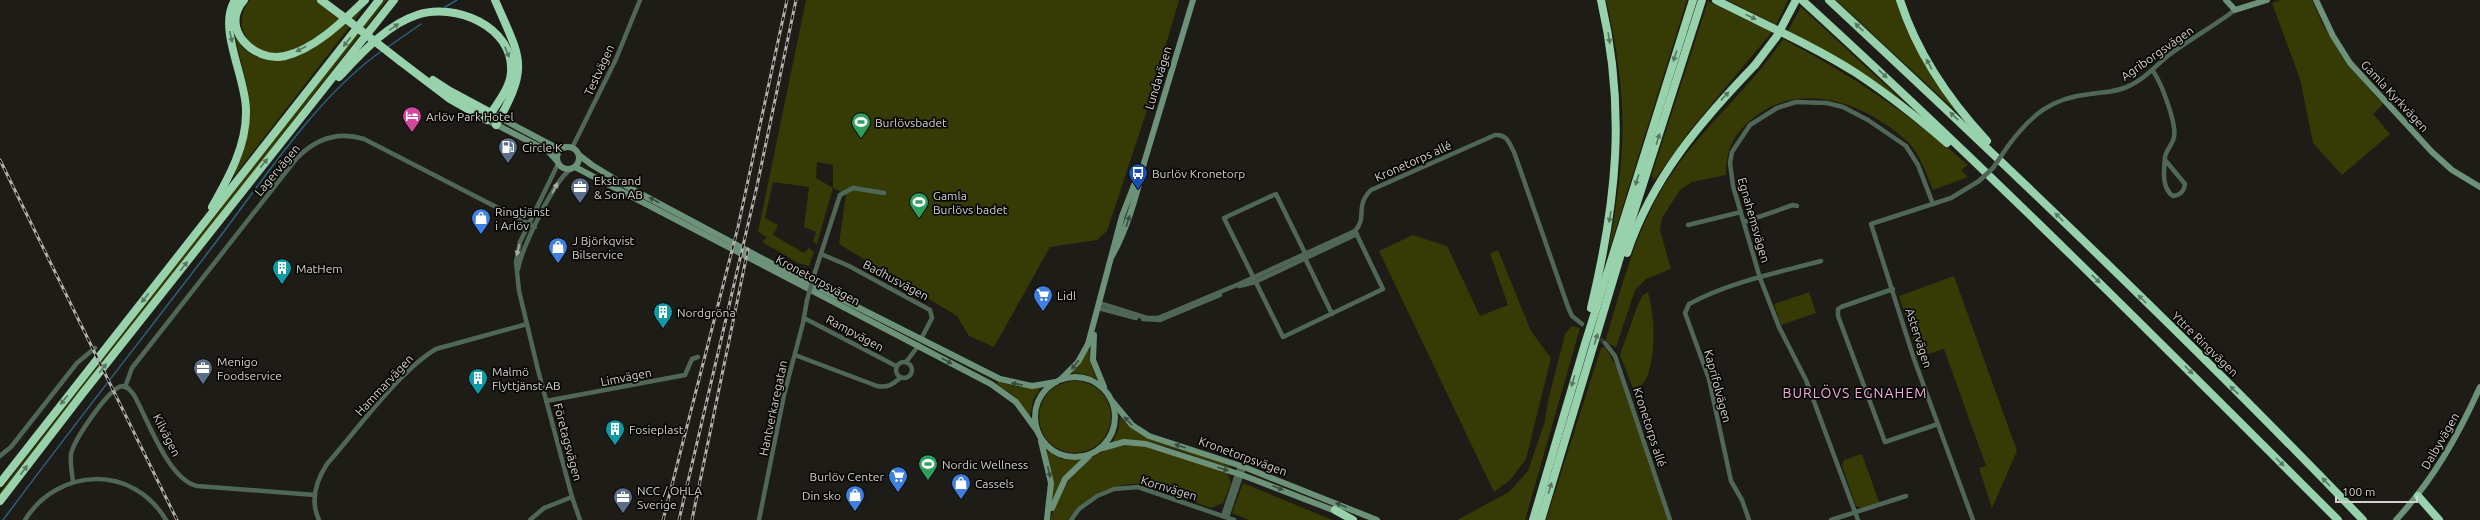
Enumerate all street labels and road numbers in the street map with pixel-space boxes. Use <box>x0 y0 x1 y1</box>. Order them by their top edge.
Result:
street label: Agriborgsvägen <box>2118 23 2196 83</box>
street label: Testvägen <box>581 42 617 98</box>
street label: Lundavägen <box>1142 45 1174 111</box>
street label: Gamla Kyrkvägen <box>2359 58 2431 134</box>
street label: Kronetorps allé <box>1373 138 1453 184</box>
street label: Lagervägen <box>252 142 302 198</box>
street label: Egnahemsvägen <box>1736 176 1772 264</box>
street label: Kronetorpsvägen <box>774 252 862 308</box>
street label: Badhusvägen <box>861 257 931 303</box>
street label: Astervägen <box>1903 307 1935 369</box>
street label: Yttre Ringvägen <box>2169 309 2241 379</box>
street label: Rampvägen <box>824 312 886 354</box>
street label: Kaprifolvägen <box>1702 348 1734 424</box>
street label: Hammarvägen <box>352 352 416 418</box>
street label: Hantverkaregatan <box>757 359 789 457</box>
street label: Limvägen <box>599 366 653 388</box>
street label: Kronetorps allé <box>1631 386 1669 468</box>
street label: Företagsvägen <box>551 402 585 482</box>
street label: Dalbyvägen <box>2419 410 2461 472</box>
street label: Kilvägen <box>151 412 183 458</box>
street label: Kronetorpsvägen <box>1197 434 1289 478</box>
street label: Kornvägen <box>1139 473 1199 503</box>

